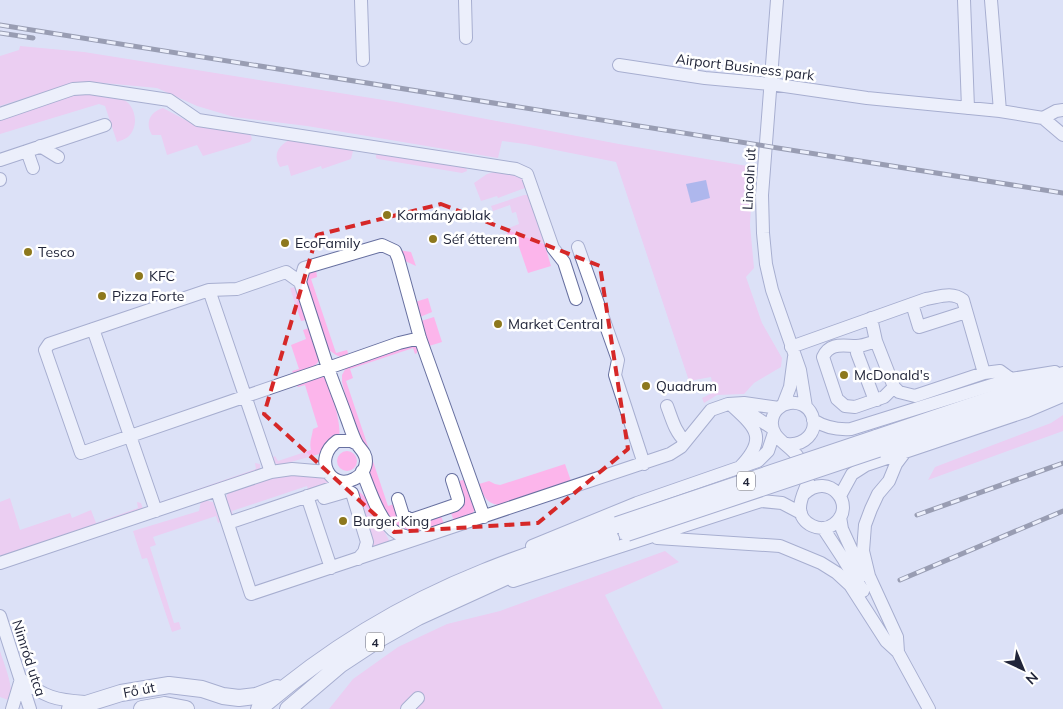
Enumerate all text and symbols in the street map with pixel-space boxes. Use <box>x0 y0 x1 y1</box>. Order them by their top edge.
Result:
street label: Airport Business park <box>675 50 816 85</box>
street label: Lincoln út <box>738 147 760 210</box>
place label: Kormányablak <box>397 206 491 224</box>
marker: Kormányablak <box>381 209 393 221</box>
place label: Séf étterem <box>443 230 517 248</box>
marker: Séf étterem <box>427 233 439 245</box>
place label: EcoFamily <box>295 234 361 252</box>
marker: EcoFamily <box>279 237 291 249</box>
place label: Tesco <box>38 243 75 261</box>
marker: Tesco <box>22 246 34 258</box>
place label: KFC <box>149 267 175 285</box>
marker: KFC <box>133 270 145 282</box>
place label: Pizza Forte <box>112 287 184 305</box>
marker: Pizza Forte <box>96 290 108 302</box>
place label: Market Central <box>508 315 603 333</box>
marker: Market Central <box>492 318 504 330</box>
place label: McDonald's <box>854 366 930 384</box>
marker: McDonald's <box>838 369 850 381</box>
place label: Quadrum <box>656 377 717 395</box>
marker: Quadrum <box>640 380 652 392</box>
road number: 4 <box>737 472 755 491</box>
place label: Burger King <box>353 512 429 530</box>
marker: Burger King <box>337 515 349 527</box>
street label: Nimród utca <box>8 618 50 698</box>
road number: 4 <box>366 632 384 652</box>
north arrow <box>998 644 1048 694</box>
text: N <box>1022 668 1042 688</box>
street label: Fő út <box>121 678 157 702</box>

